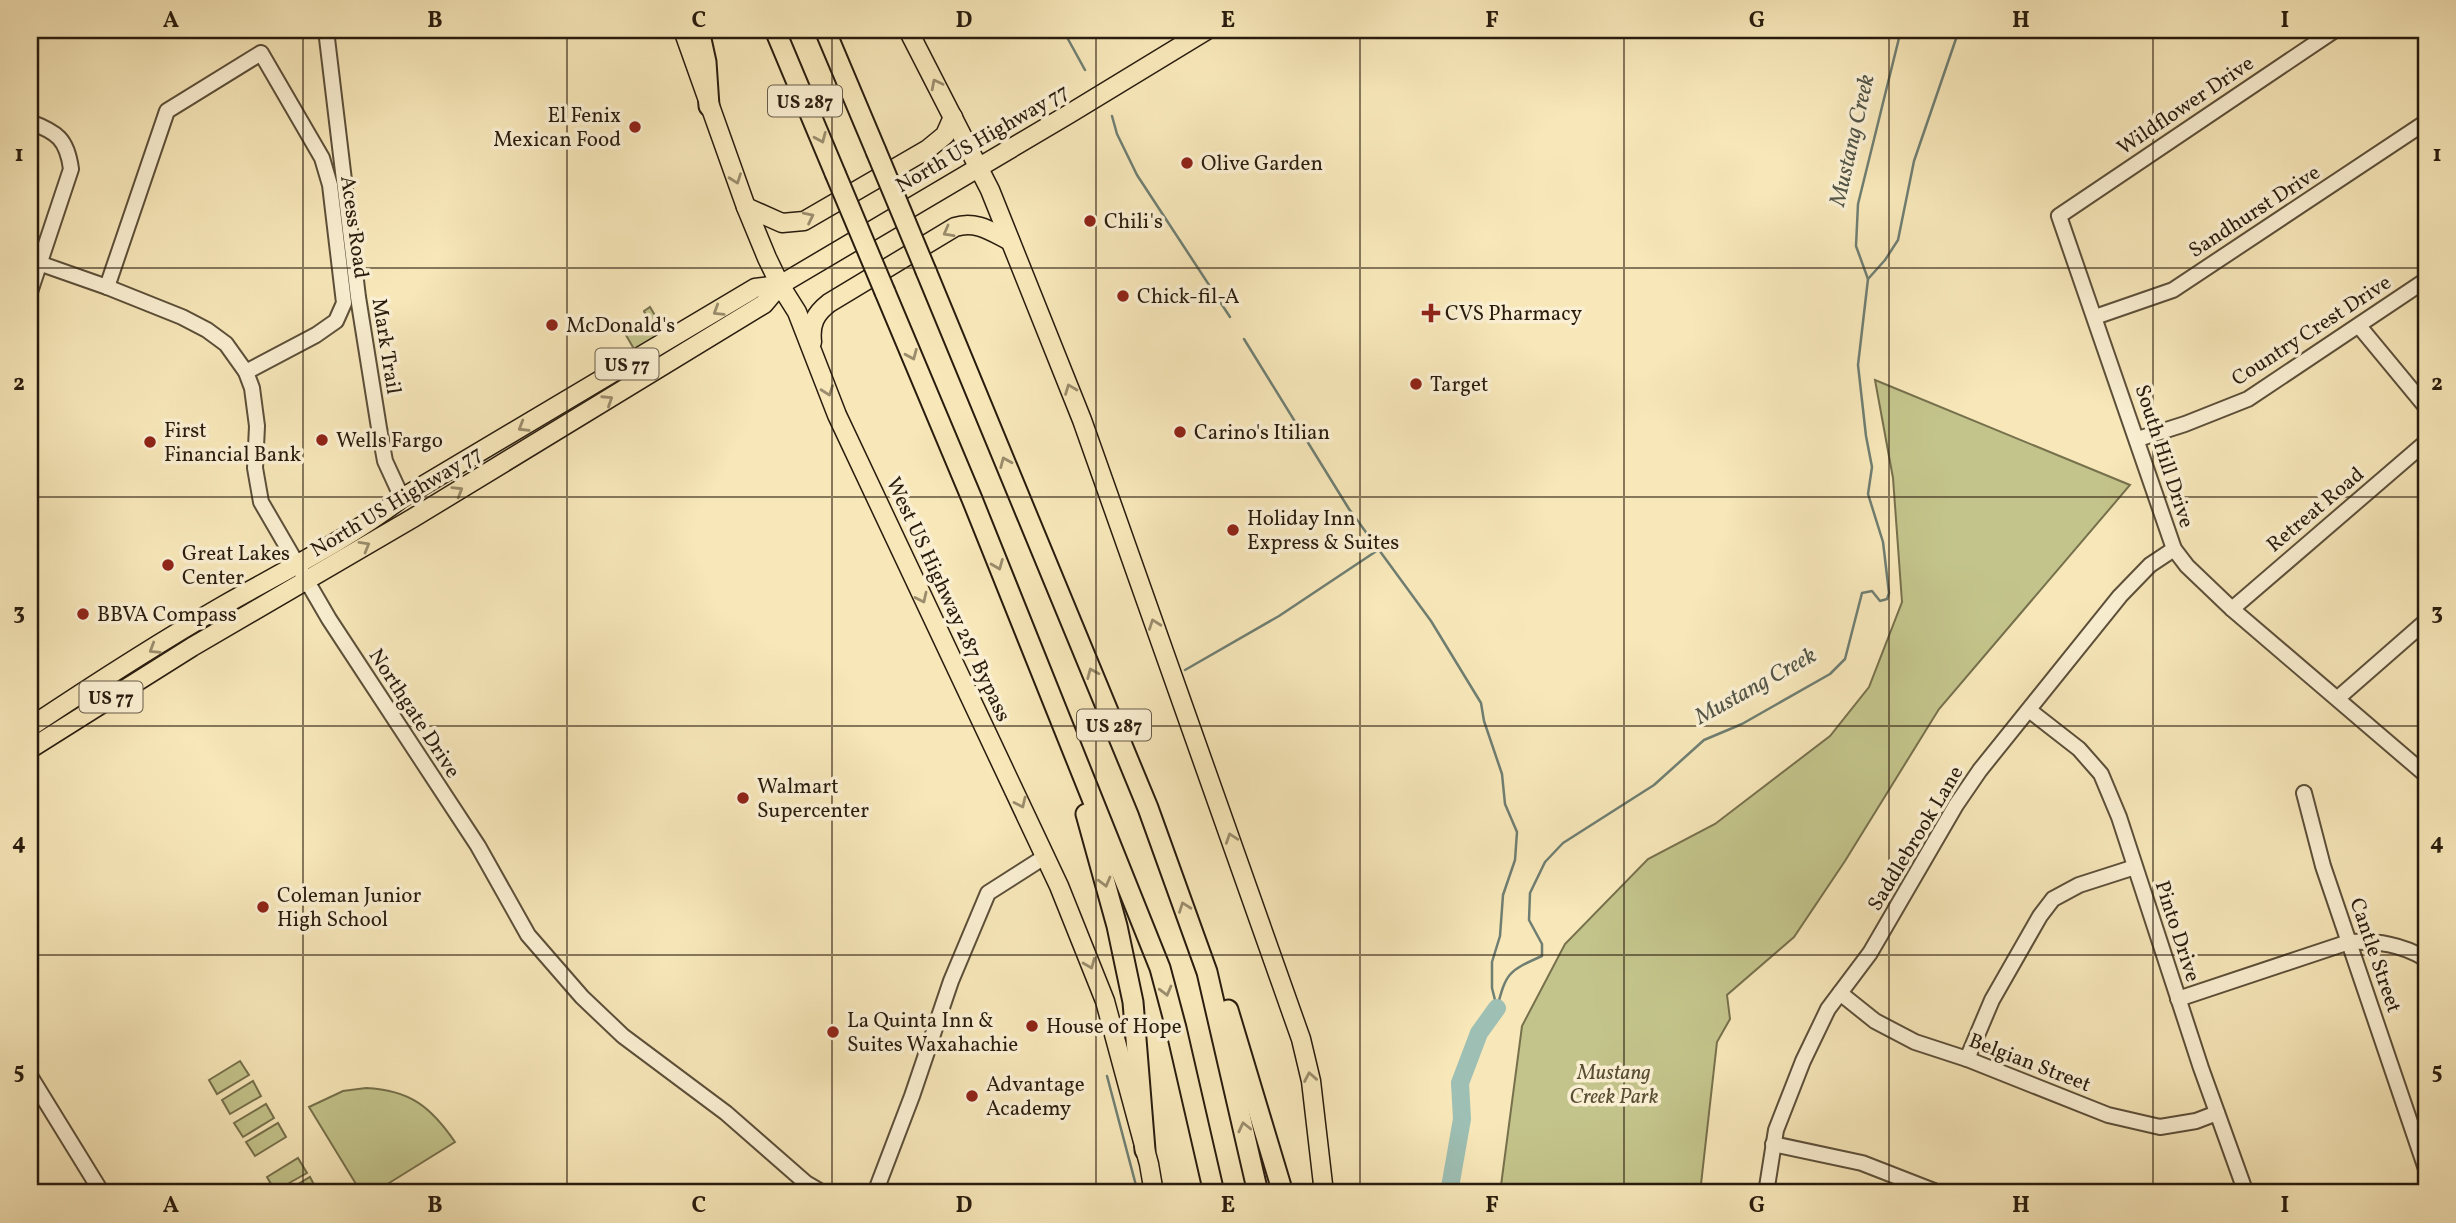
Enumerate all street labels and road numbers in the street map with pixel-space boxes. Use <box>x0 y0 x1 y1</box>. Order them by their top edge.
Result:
street label: Wildflower Drive <box>2112 50 2260 163</box>
street label: North US Highway 77 <box>891 78 1075 201</box>
road number: US 287 <box>768 86 842 116</box>
street label: Sandhurst Drive <box>2183 159 2326 266</box>
street label: Acess Road <box>332 174 375 280</box>
street label: Country Crest Drive <box>2226 269 2397 394</box>
street label: Mark Trail <box>364 296 407 396</box>
road number: US 77 <box>596 348 658 380</box>
street label: South Hill Drive <box>2127 381 2200 532</box>
street label: North US Highway 77 <box>306 440 488 565</box>
street label: Retreat Road <box>2261 461 2371 560</box>
street label: West US Highway 287 Bypass <box>878 473 1017 727</box>
street label: Northgate Drive <box>361 643 466 784</box>
road number: US 77 <box>80 682 142 712</box>
road number: US 287 <box>1077 710 1151 740</box>
street label: Saddlebrook Lane <box>1861 761 1971 917</box>
street label: Pinto Drive <box>2147 877 2207 986</box>
street label: Cantle Street <box>2341 894 2408 1017</box>
street label: Belgian Street <box>1964 1027 2095 1100</box>

